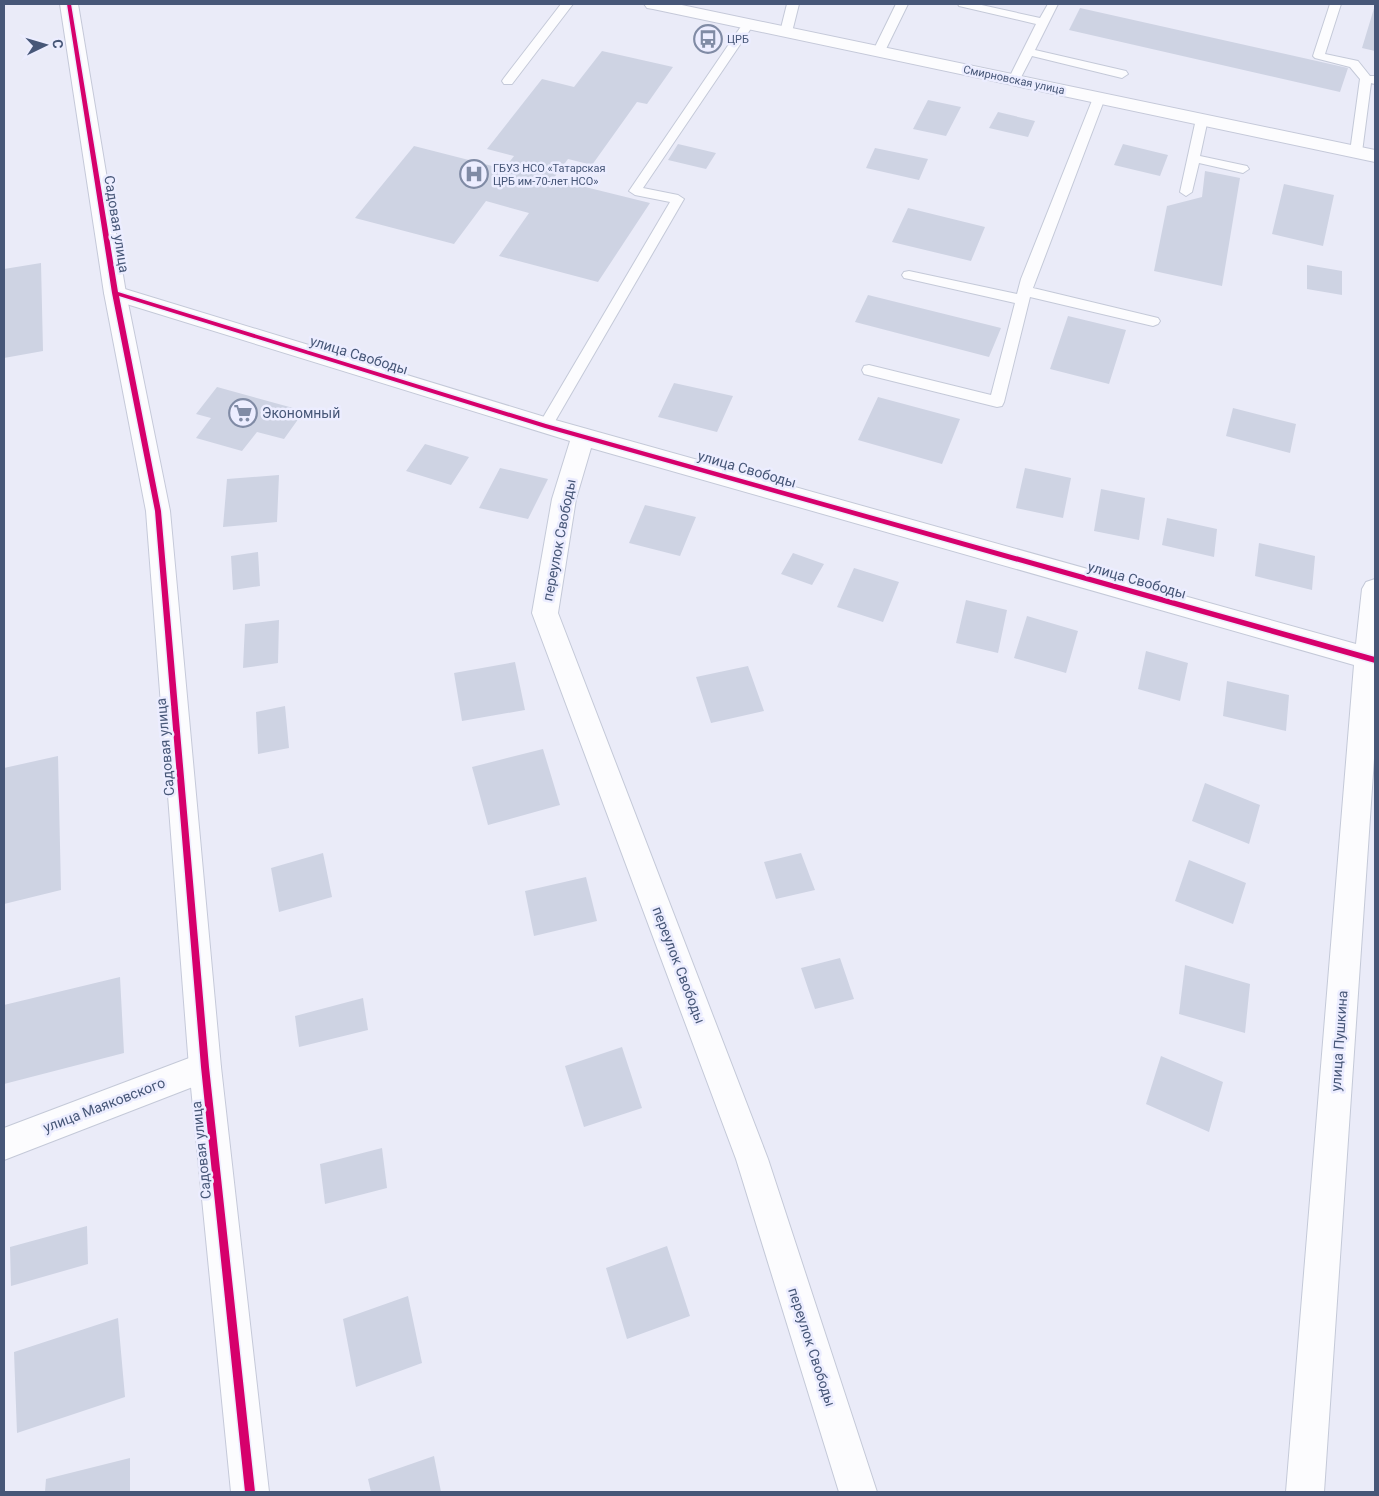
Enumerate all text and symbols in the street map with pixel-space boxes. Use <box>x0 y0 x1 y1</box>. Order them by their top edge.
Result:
north arrow <box>20 20 70 70</box>
bus stop icon: ЦРБ <box>693 24 723 54</box>
place label: ЦРБ <box>727 33 749 46</box>
text: С <box>50 39 66 49</box>
street label: Смирновская улица <box>962 63 1066 97</box>
hospital icon: ГБУЗ НСО «Татарская ЦРБ им-70-лет НСО» <box>459 159 489 189</box>
place label: ГБУЗ НСО «Татарская ЦРБ им-70-лет НСО» <box>493 162 606 188</box>
street label: Садовая улица <box>101 174 133 274</box>
street label: улица Свободы <box>308 333 410 377</box>
supermarket icon: Экономный <box>228 398 258 428</box>
place label: Экономный <box>262 405 340 421</box>
street label: улица Свободы <box>696 447 798 491</box>
street label: переулок Свободы <box>539 478 579 602</box>
street label: улица Свободы <box>1086 558 1188 602</box>
street label: Садовая улица <box>153 697 177 797</box>
street label: переулок Свободы <box>649 904 709 1026</box>
street label: улица Пушкина <box>1327 990 1351 1092</box>
street label: улица Маяковского <box>41 1074 167 1136</box>
street label: Садовая улица <box>188 1100 214 1200</box>
street label: переулок Свободы <box>785 1286 839 1408</box>

